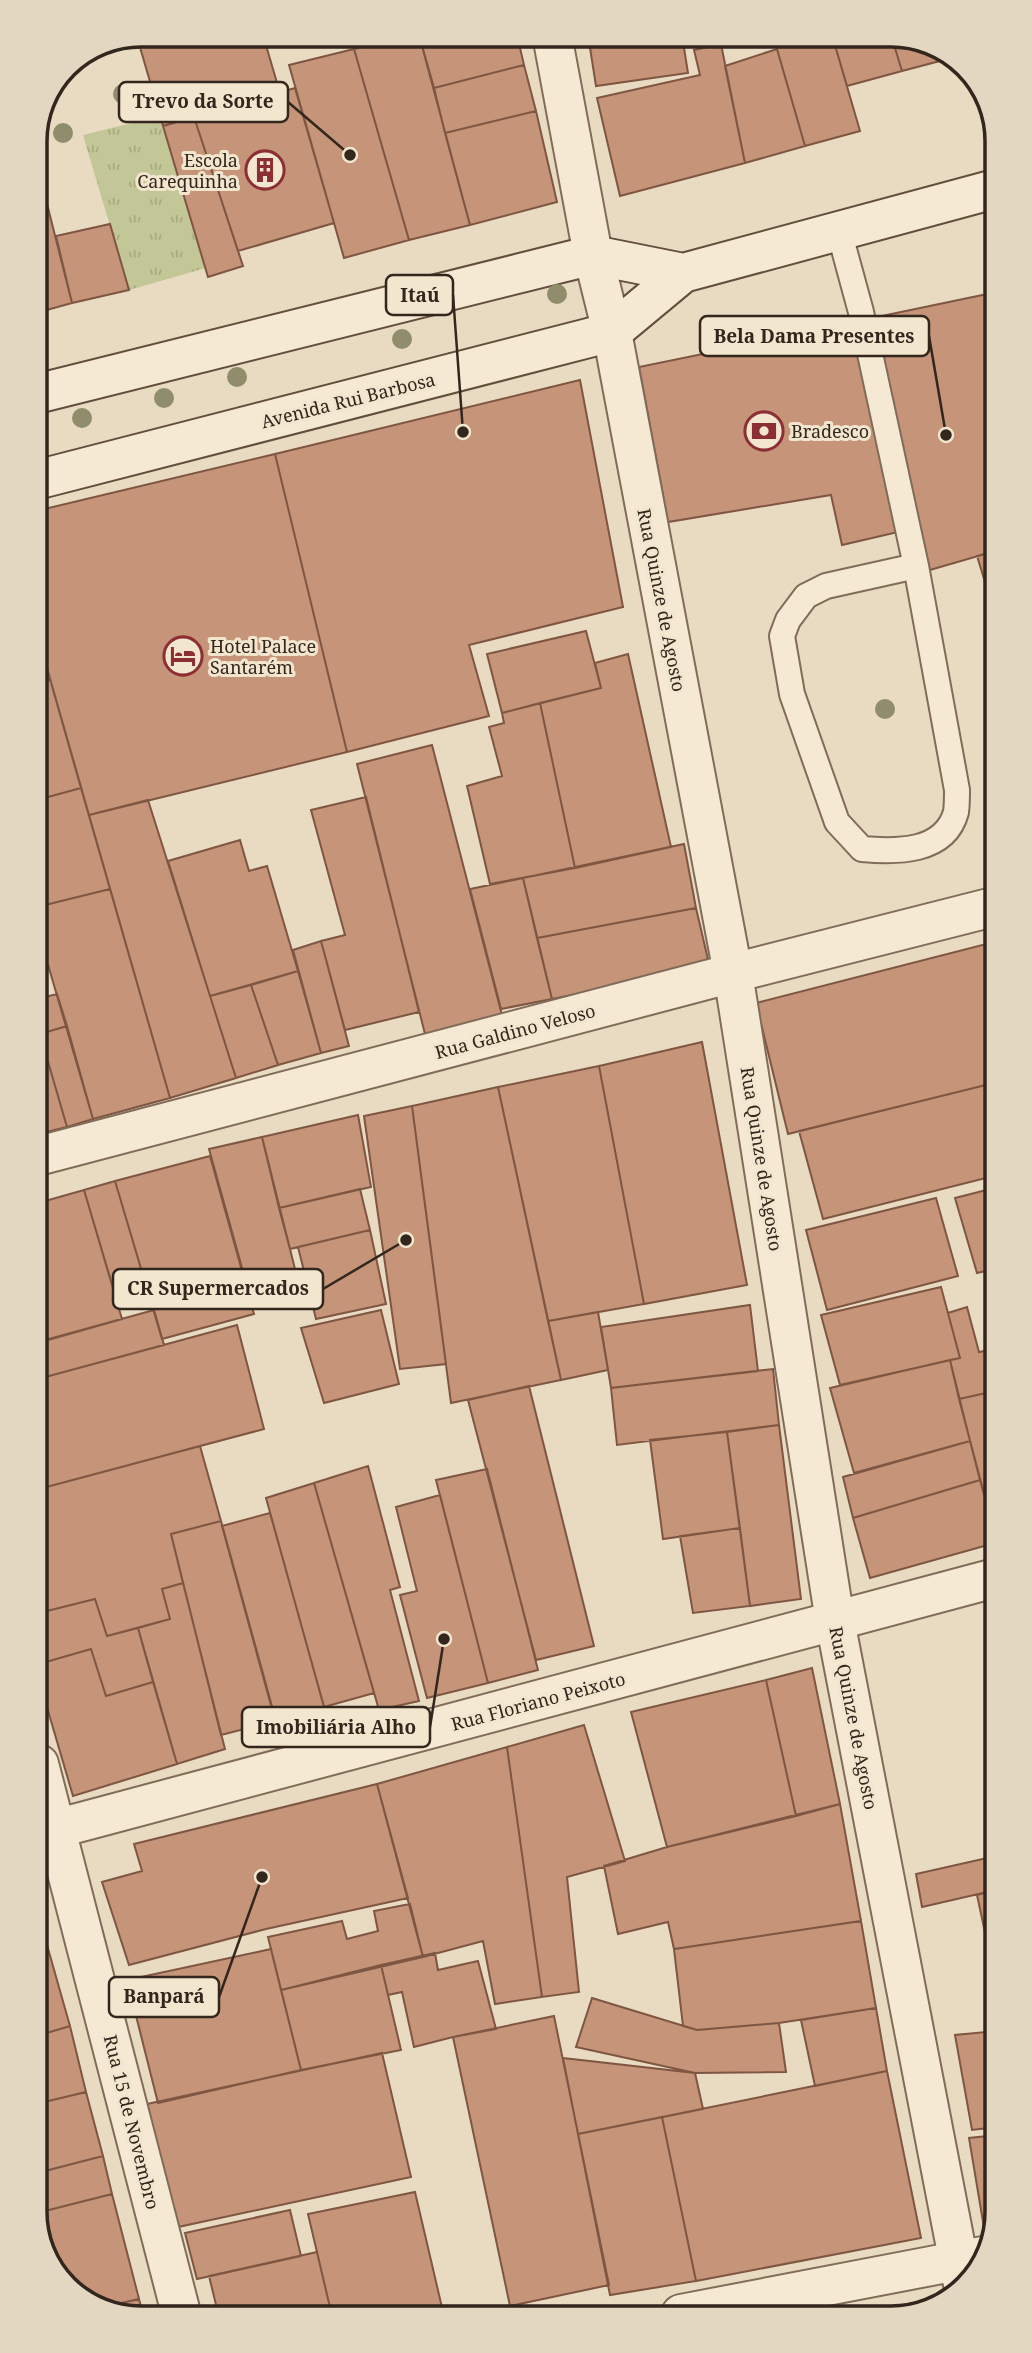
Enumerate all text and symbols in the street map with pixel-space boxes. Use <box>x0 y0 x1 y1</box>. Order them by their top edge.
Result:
callout: Trevo da Sorte <box>119 82 288 122</box>
text: Trevo da Sorte <box>132 88 274 114</box>
place label: Escola Carequinha <box>137 148 238 193</box>
building icon: Escola Carequinha <box>244 149 286 191</box>
callout: Itaú <box>386 275 453 315</box>
text: Itaú <box>400 282 440 308</box>
callout: Bela Dama Presentes <box>700 316 929 356</box>
text: Bela Dama Presentes <box>713 323 915 349</box>
street label: Avenida Rui Barbosa <box>258 367 438 433</box>
bank icon: Bradesco <box>743 410 785 452</box>
place label: Bradesco <box>791 419 869 443</box>
street label: Rua Quinze de Agosto <box>632 506 692 694</box>
place label: Hotel Palace Santarém <box>210 634 316 679</box>
hotel icon: Hotel Palace Santarém <box>162 635 204 677</box>
street label: Rua Galdino Veloso <box>432 998 598 1064</box>
street label: Rua Quinze de Agosto <box>736 1065 788 1253</box>
callout: CR Supermercados <box>113 1269 323 1309</box>
text: CR Supermercados <box>127 1275 309 1301</box>
street label: Rua Quinze de Agosto <box>824 1624 884 1812</box>
street label: Rua Floriano Peixoto <box>448 1666 628 1736</box>
callout: Imobiliária Alho <box>242 1707 430 1747</box>
text: Imobiliária Alho <box>256 1714 416 1740</box>
callout: Banpará <box>109 1977 219 2017</box>
text: Banpará <box>123 1983 205 2009</box>
street label: Rua 15 de Novembro <box>99 2032 165 2212</box>

